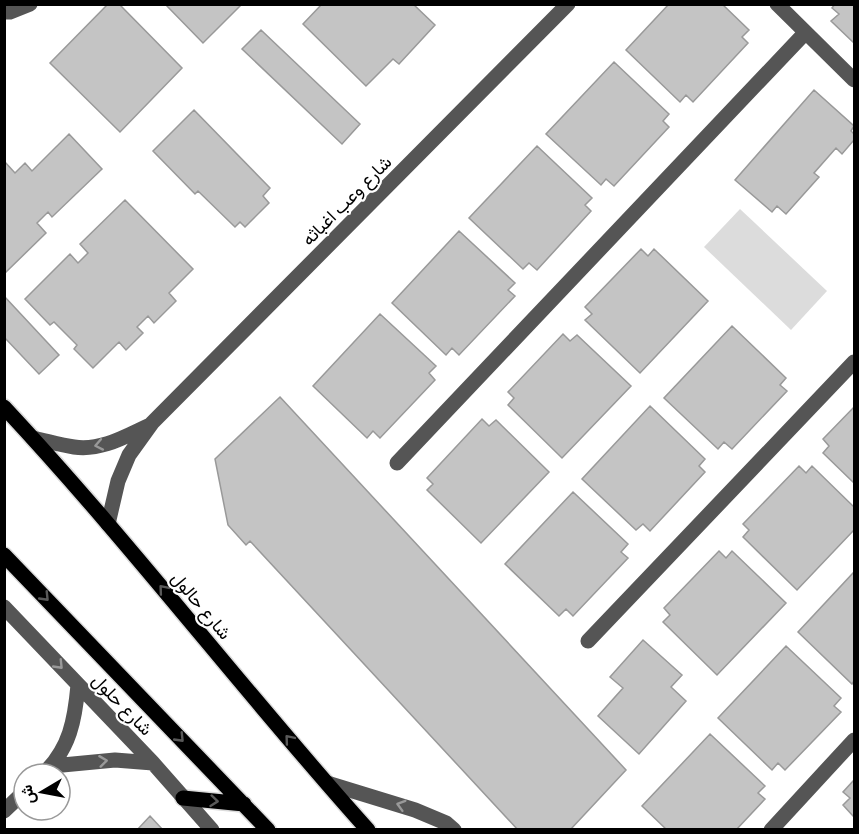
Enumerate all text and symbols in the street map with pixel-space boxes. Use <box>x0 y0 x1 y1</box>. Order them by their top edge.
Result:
street label: شارع وعب اغباثه <box>296 150 397 251</box>
one-way arrow <box>94 438 104 451</box>
street label: شارع حالول <box>166 567 237 645</box>
one-way arrow <box>159 585 170 596</box>
one-way arrow <box>38 591 49 601</box>
one-way arrow <box>52 658 63 669</box>
street label: شارع حلول <box>87 668 158 741</box>
one-way arrow <box>173 730 184 741</box>
one-way arrow <box>285 735 296 746</box>
one-way arrow <box>98 756 107 768</box>
north arrow <box>12 762 72 822</box>
text: ش <box>16 783 39 806</box>
one-way arrow <box>209 794 218 807</box>
one-way arrow <box>396 800 407 812</box>

